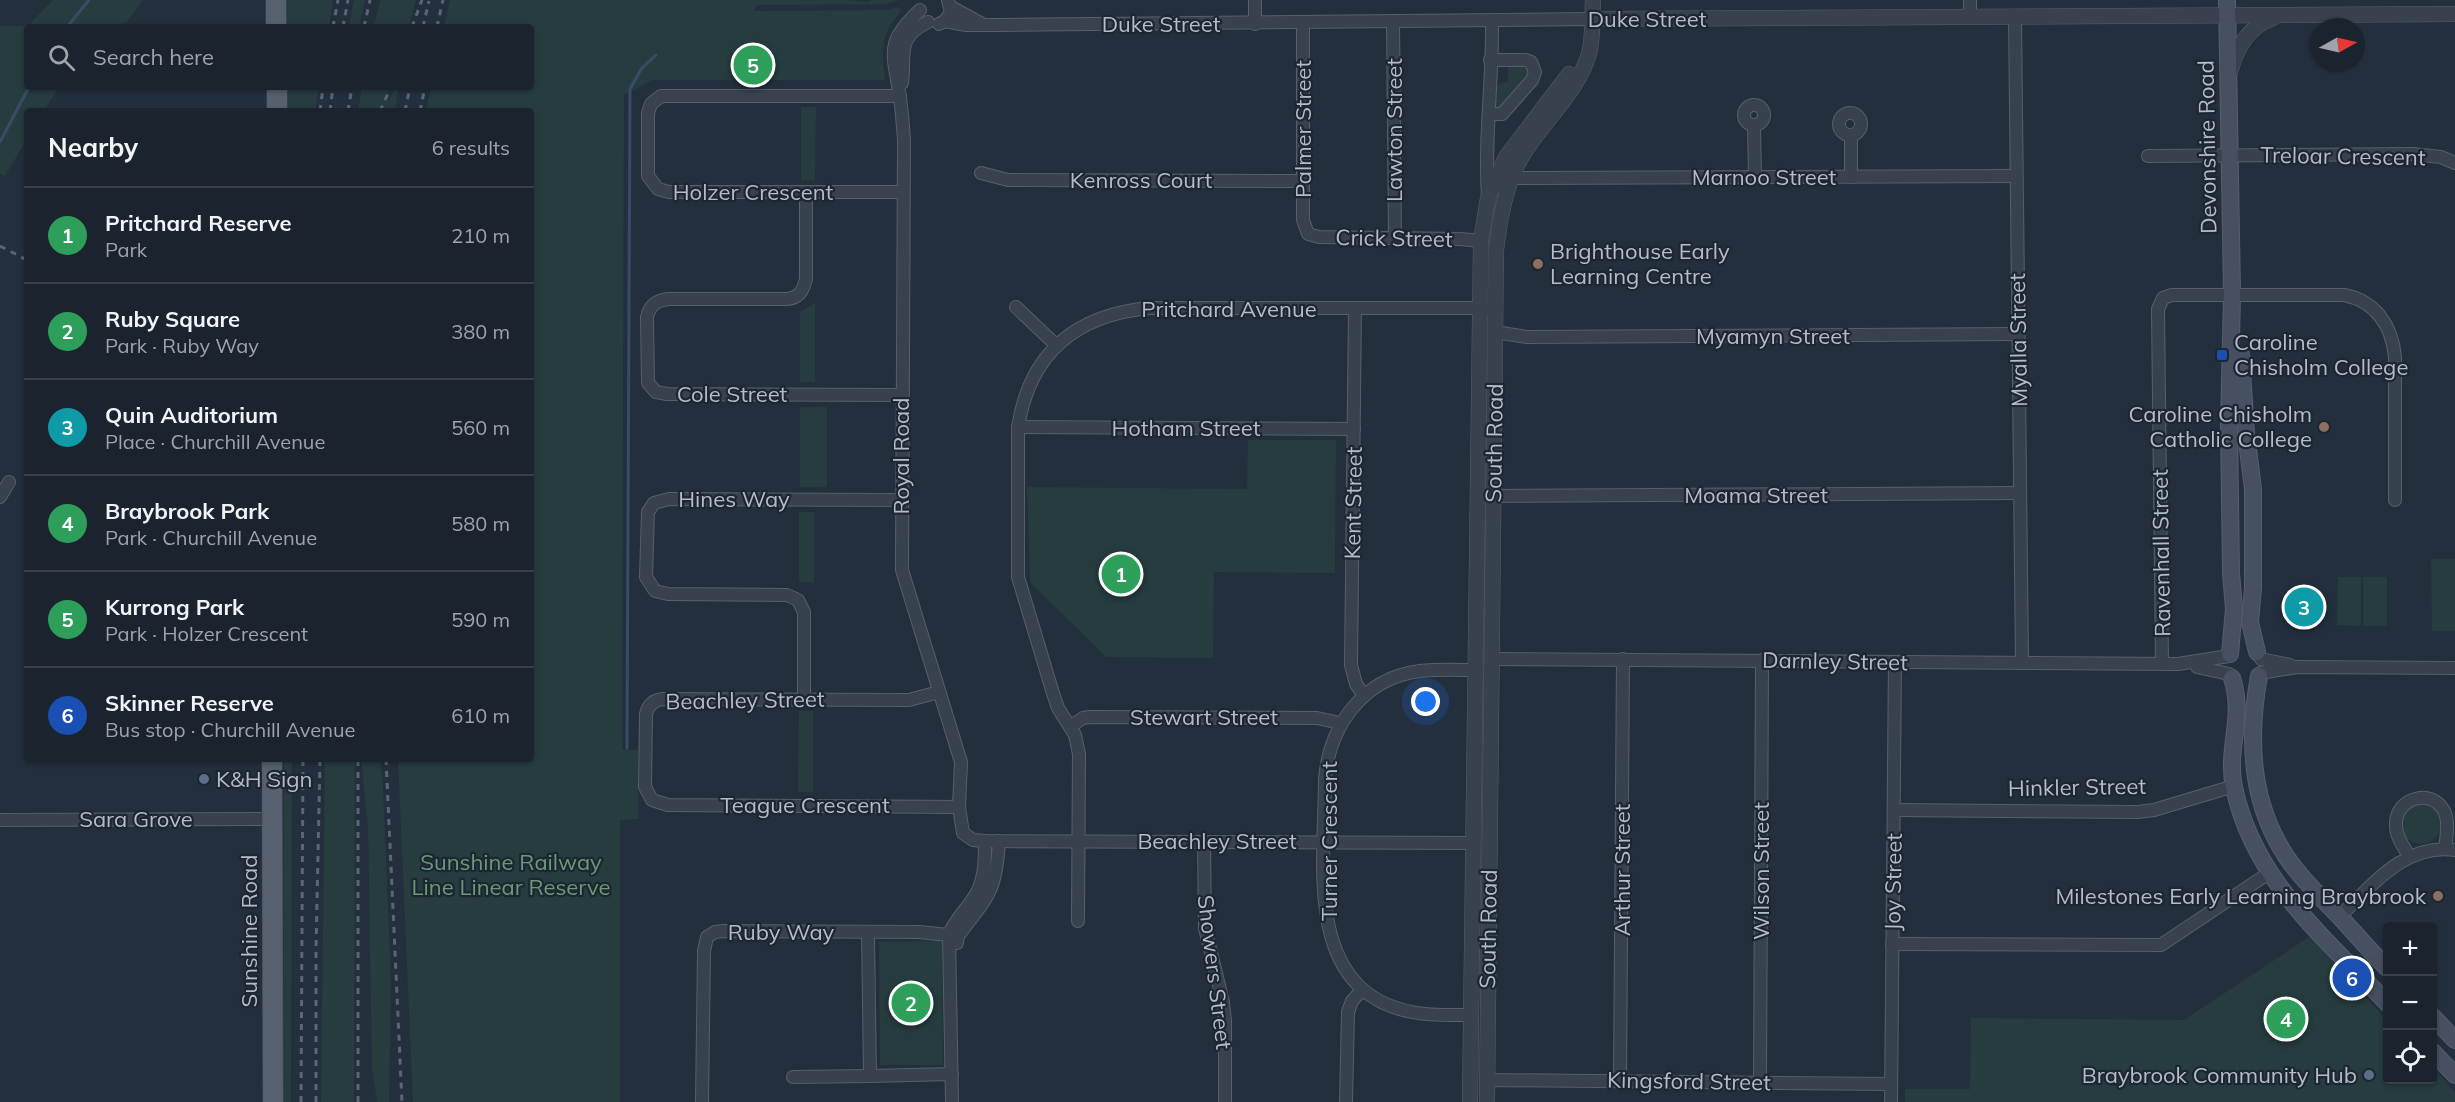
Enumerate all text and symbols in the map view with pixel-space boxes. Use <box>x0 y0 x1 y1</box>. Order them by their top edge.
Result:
street label: Duke Street <box>1588 5 1707 33</box>
street label: Duke Street <box>1102 10 1221 38</box>
north arrow <box>2311 18 2365 72</box>
search box <box>24 24 534 90</box>
icon: search <box>45 41 78 74</box>
pin: 5 <box>734 42 772 88</box>
text: Search here <box>93 43 214 71</box>
street label: Lawton Street <box>1380 58 1408 202</box>
street label: Palmer Street <box>1289 60 1317 198</box>
street label: Devonshire Road <box>2191 60 2223 234</box>
text: Nearby <box>48 131 138 164</box>
text: 6 results <box>432 135 510 160</box>
street label: Treloar Crescent <box>2260 141 2426 171</box>
street label: Marnoo Street <box>1692 163 1837 191</box>
street label: Kenross Court <box>1070 166 1212 194</box>
street label: Holzer Crescent <box>673 178 834 206</box>
text: Pritchard Reserve <box>105 209 292 237</box>
text: 1 <box>62 223 74 248</box>
text: 210 m <box>451 223 510 248</box>
street label: Crick Street <box>1335 223 1453 253</box>
text: Park <box>105 237 147 262</box>
place label: Brighthouse Early Learning Centre <box>1550 237 1730 290</box>
marker: Brighthouse Early Learning Centre <box>1531 257 1545 271</box>
street label: Myalla Street <box>2003 273 2033 407</box>
street label: Pritchard Avenue <box>1141 295 1317 323</box>
text: Ruby Square <box>105 305 240 333</box>
text: 2 <box>62 319 74 344</box>
text: 380 m <box>451 319 510 344</box>
street label: Myamyn Street <box>1696 322 1850 350</box>
place label: Caroline Chisholm College <box>2234 328 2408 381</box>
text: Park · Ruby Way <box>105 333 259 358</box>
marker: Caroline Chisholm College <box>2215 348 2229 362</box>
street label: Cole Street <box>677 380 788 408</box>
street label: South Road <box>1479 383 1509 503</box>
street label: Royal Road <box>887 398 915 514</box>
place label: Caroline Chisholm Catholic College <box>2129 400 2312 453</box>
text: Quin Auditorium <box>105 401 278 429</box>
street label: Hotham Street <box>1112 414 1261 442</box>
text: 3 <box>62 415 74 440</box>
text: 560 m <box>451 415 510 440</box>
marker: Caroline Chisholm Catholic College <box>2317 420 2331 434</box>
text: Place · Churchill Avenue <box>105 429 325 454</box>
street label: Kent Street <box>1338 446 1368 560</box>
street label: Ravenhall Street <box>2146 469 2176 637</box>
street label: Moama Street <box>1684 481 1828 509</box>
street label: Hines Way <box>678 485 790 513</box>
text: Braybrook Park <box>105 497 269 525</box>
text: 4 <box>62 511 74 536</box>
text: 580 m <box>451 511 510 536</box>
text: Park · Churchill Avenue <box>105 525 317 550</box>
pin: 1 <box>1102 552 1140 596</box>
pin: 3 <box>2284 584 2324 630</box>
text: Kurrong Park <box>105 593 244 621</box>
text: 5 <box>62 607 74 632</box>
text: 590 m <box>451 607 510 632</box>
text: Park · Holzer Crescent <box>105 621 308 646</box>
street label: Darnley Street <box>1762 646 1908 676</box>
street label: Beachley Street <box>665 685 825 715</box>
your location <box>1411 687 1440 716</box>
text: Skinner Reserve <box>105 689 274 717</box>
text: 6 <box>62 703 74 728</box>
text: 610 m <box>451 703 510 728</box>
street label: Stewart Street <box>1130 703 1278 731</box>
text: Bus stop · Churchill Avenue <box>105 717 355 742</box>
street label: Turner Crescent <box>1315 761 1343 921</box>
place label: K&H Sign <box>216 765 312 793</box>
marker: K&H Sign <box>197 772 211 786</box>
street label: Hinkler Street <box>2008 772 2147 802</box>
street label: Teague Crescent <box>720 791 890 819</box>
street label: Wilson Street <box>1747 802 1775 940</box>
street label: Arthur Street <box>1608 803 1636 936</box>
street label: Sara Grove <box>79 805 193 833</box>
street label: Beachley Street <box>1137 827 1297 855</box>
street label: Joy Street <box>1878 833 1908 931</box>
park label: Sunshine Railway Line Linear Reserve <box>412 848 610 901</box>
street label: Sunshine Road <box>235 855 263 1007</box>
street label: South Road <box>1473 869 1503 989</box>
place label: Milestones Early Learning Braybrook <box>2055 882 2427 910</box>
marker: Milestones Early Learning Braybrook <box>2431 889 2445 903</box>
street label: Showers Street <box>1192 893 1238 1051</box>
street label: Ruby Way <box>728 918 834 946</box>
map controls <box>2383 922 2437 1084</box>
button: + <box>2383 922 2437 976</box>
pin: 6 <box>2332 956 2372 1000</box>
button: − <box>2383 976 2437 1030</box>
pin: 2 <box>892 980 930 1026</box>
pin: 4 <box>2266 996 2306 1042</box>
button: locate <box>2383 1030 2437 1084</box>
place label: Braybrook Community Hub <box>2082 1061 2357 1089</box>
street label: Kingsford Street <box>1607 1066 1771 1096</box>
marker: Braybrook Community Hub <box>2362 1068 2376 1082</box>

